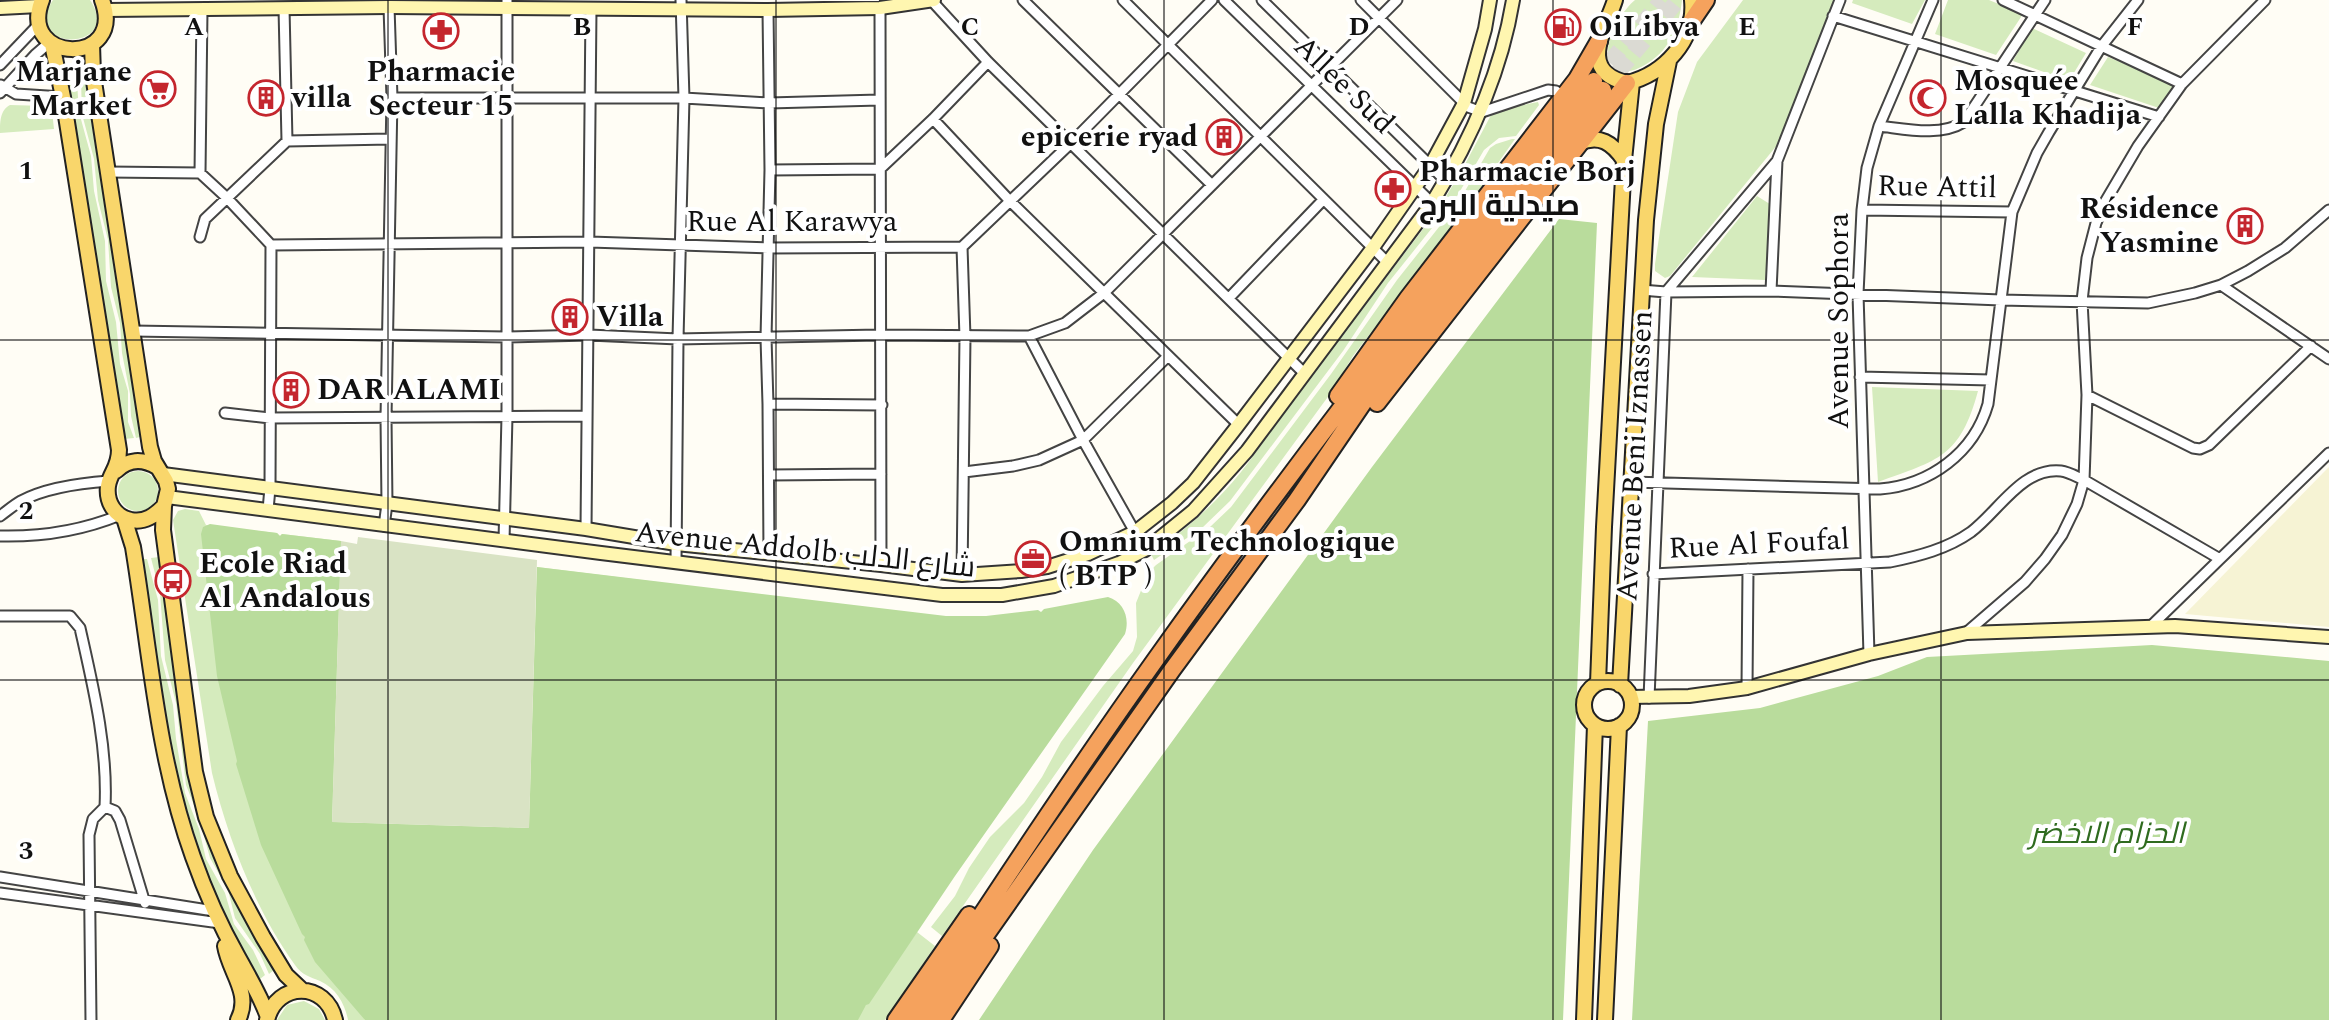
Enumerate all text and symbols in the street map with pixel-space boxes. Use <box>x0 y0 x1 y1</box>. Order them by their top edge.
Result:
place label: OiLibya <box>1589 4 1700 50</box>
text: A <box>184 7 204 47</box>
text: B <box>573 7 591 47</box>
text: C <box>961 7 979 47</box>
text: D <box>1349 7 1369 47</box>
text: E <box>1738 7 1756 47</box>
text: F <box>2127 7 2143 47</box>
fuel station icon: OiLibya <box>1544 8 1582 46</box>
pharmacy icon: Pharmacie Secteur 15 <box>422 12 460 50</box>
street label: Allée Sud <box>1283 25 1405 145</box>
place label: Marjane Market <box>15 49 132 129</box>
place label: Pharmacie Secteur 15 <box>366 49 516 129</box>
place label: Mosquée Lalla Khadija <box>1954 58 2142 138</box>
supermarket icon: Marjane Market <box>139 70 177 108</box>
place label: villa <box>290 75 352 121</box>
building icon: villa <box>247 79 285 117</box>
mosque icon: Mosquée Lalla Khadija <box>1909 79 1947 117</box>
place label: epicerie ryad <box>1021 114 1198 160</box>
building icon: epicerie ryad <box>1205 118 1243 156</box>
place label: Pharmacie Borj صيدلية البرج <box>1419 149 1636 229</box>
text: 1 <box>19 151 33 191</box>
street label: Rue Attil <box>1877 163 1997 211</box>
pharmacy icon: Pharmacie Borj صيدلية البرج <box>1374 170 1412 208</box>
place label: Résidence Yasmine <box>2079 186 2219 266</box>
street label: Rue Al Karawya <box>686 199 898 245</box>
building icon: Résidence Yasmine <box>2226 207 2264 245</box>
street label: Avenue Sophora <box>1816 212 1862 429</box>
place label: Villa <box>596 294 664 340</box>
building icon: Villa <box>551 298 589 336</box>
street label: Avenue Beni Iznassen <box>1604 309 1666 603</box>
place label: DAR ALAMI <box>317 367 501 413</box>
building icon: DAR ALAMI <box>272 371 310 409</box>
text: 2 <box>19 491 33 531</box>
street label: Avenue Addolb شارع الدلب <box>633 509 977 591</box>
street label: Rue Al Foufal <box>1667 516 1851 572</box>
place label: Omnium Technologique ( BTP ) <box>1059 519 1395 599</box>
office icon: Omnium Technologique ( BTP ) <box>1014 540 1052 578</box>
place label: Ecole Riad Al Andalous <box>199 541 371 621</box>
bus stop icon: Ecole Riad Al Andalous <box>154 562 192 600</box>
park label: الحزام الاخضر <box>2025 811 2187 857</box>
text: 3 <box>19 831 33 871</box>

